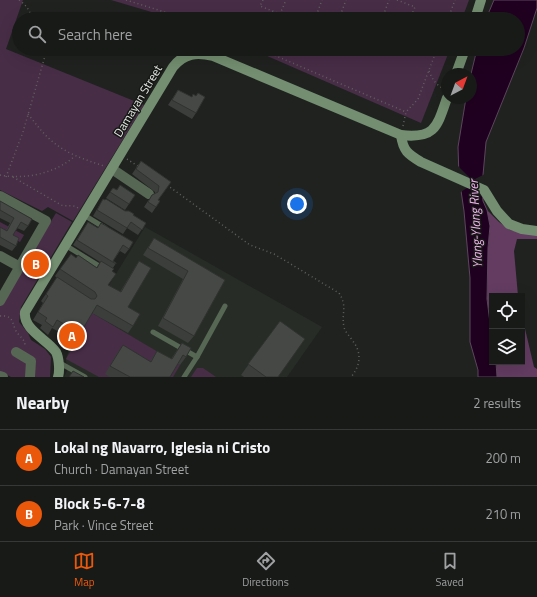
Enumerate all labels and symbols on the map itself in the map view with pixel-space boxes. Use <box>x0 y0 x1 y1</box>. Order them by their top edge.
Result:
street label: Damayan Street <box>108 60 167 141</box>
north arrow <box>441 68 477 104</box>
water label: Ylang-Ylang River <box>463 177 487 269</box>
your location <box>287 194 307 214</box>
pin: B <box>23 249 49 279</box>
pin: A <box>59 321 85 351</box>

